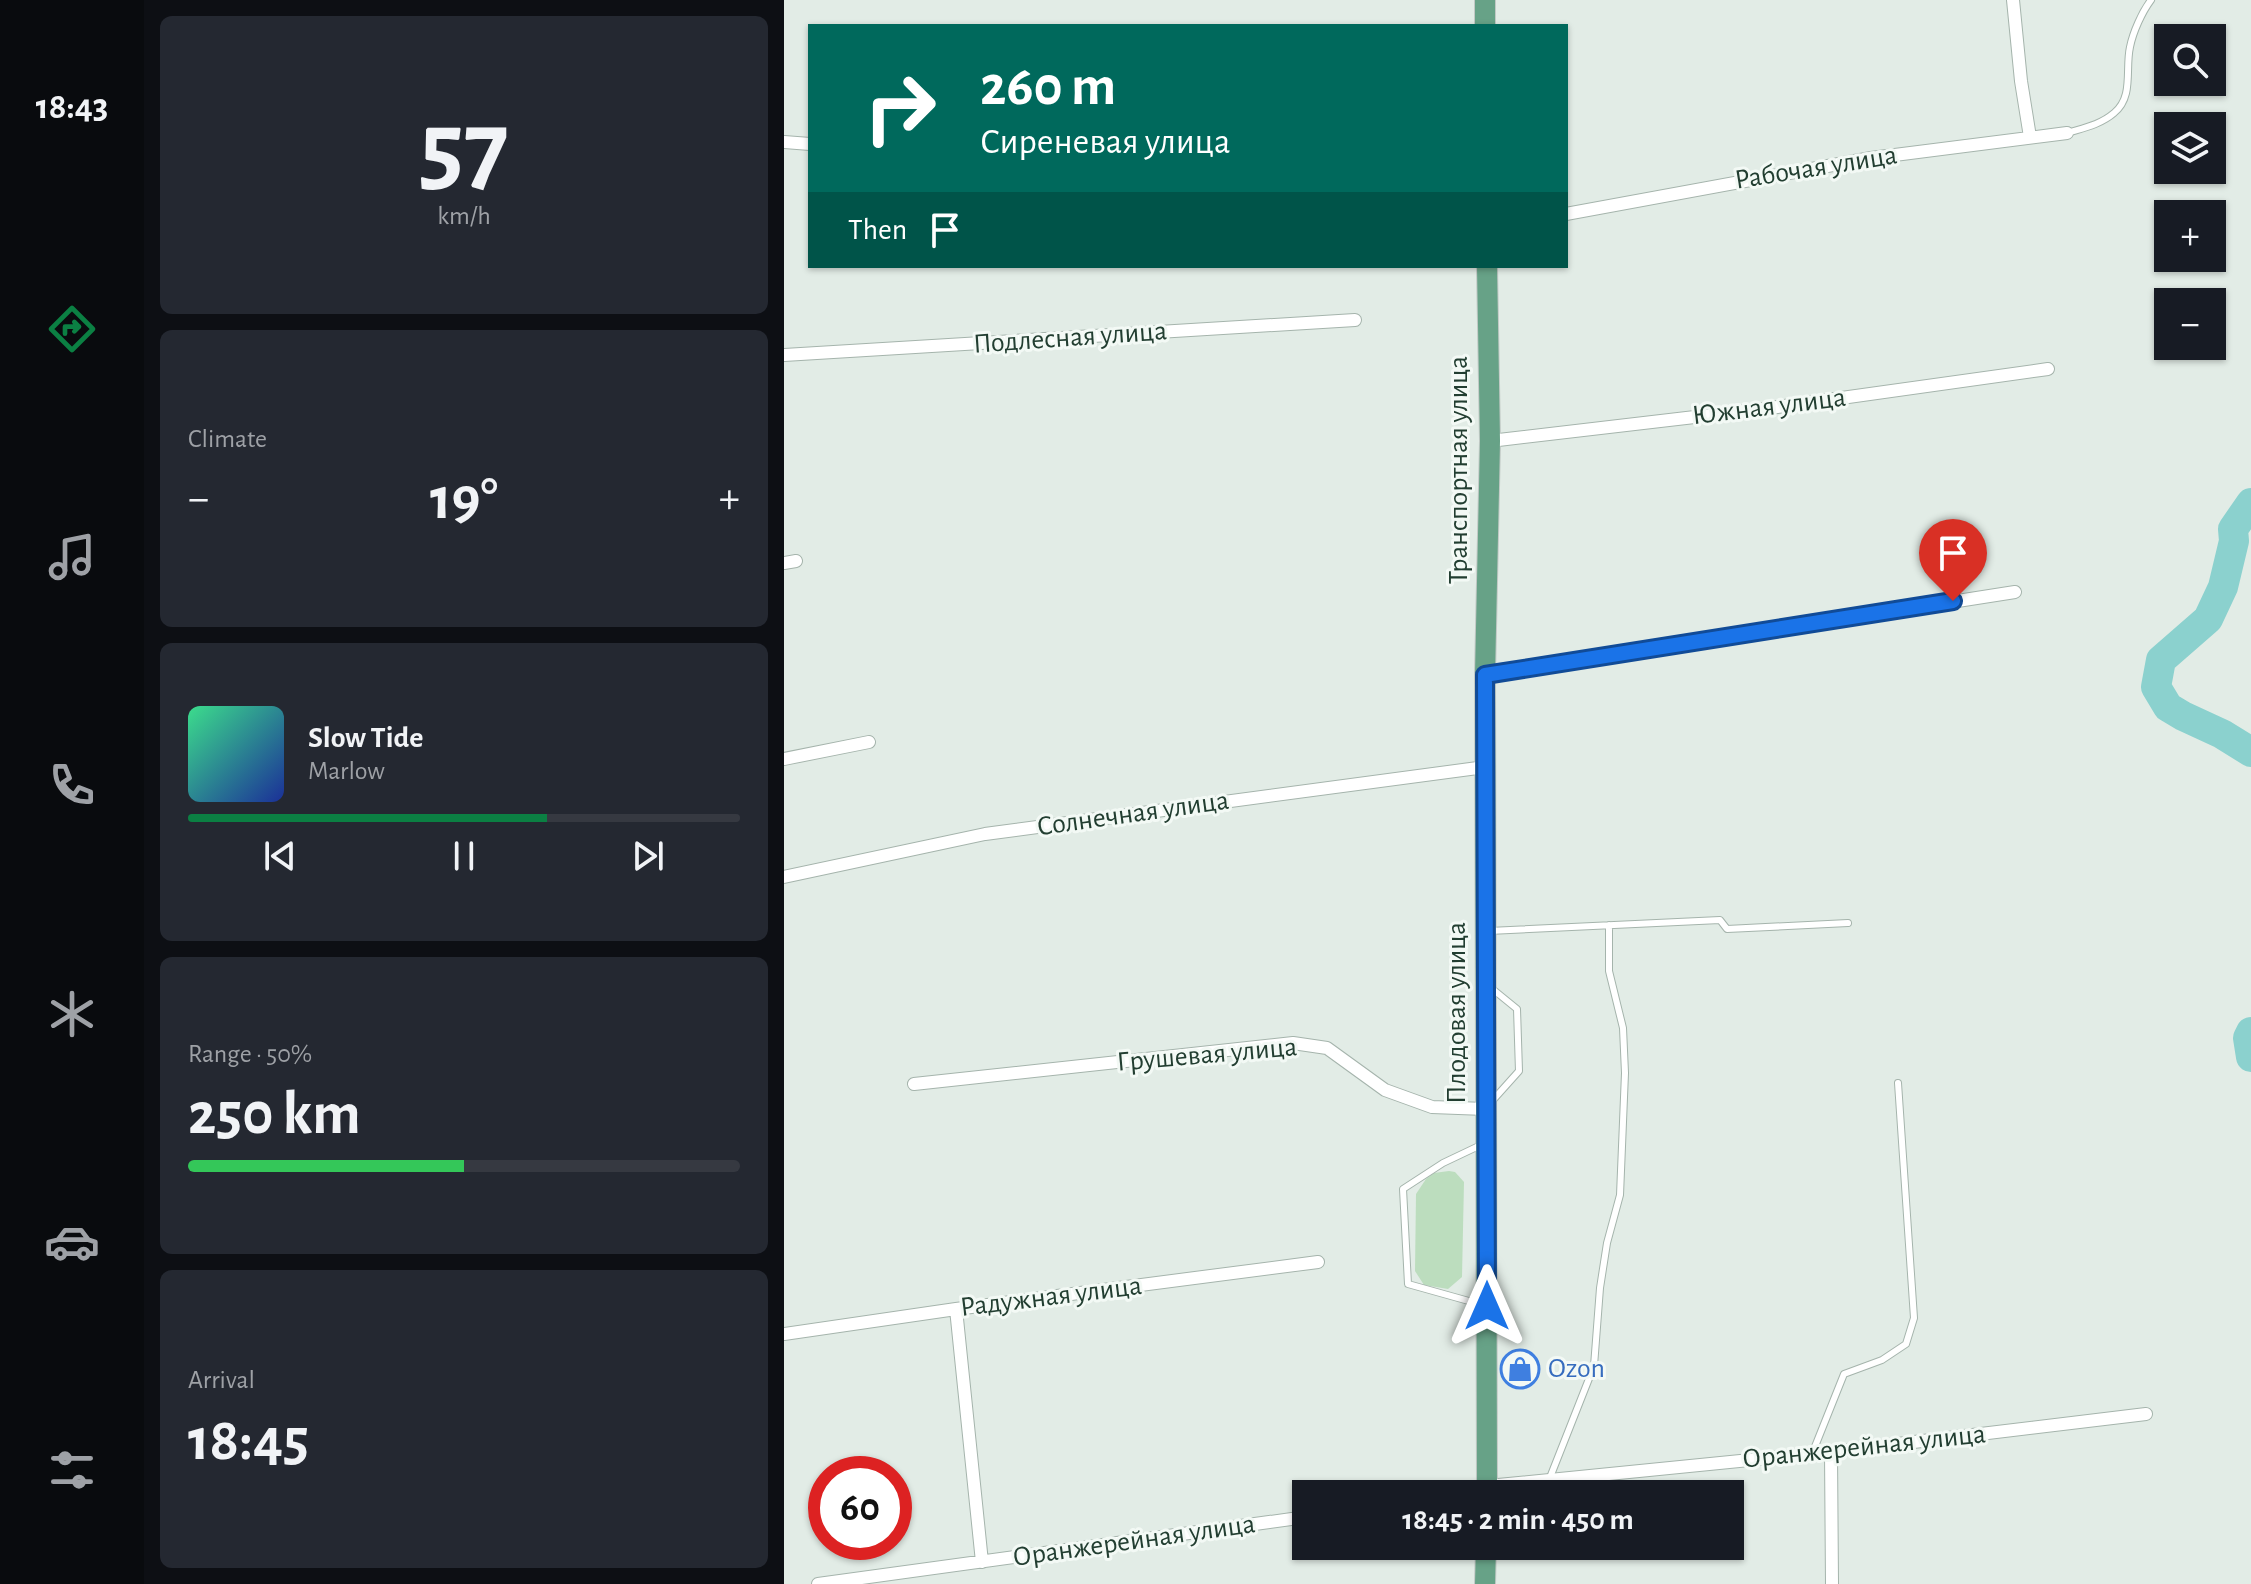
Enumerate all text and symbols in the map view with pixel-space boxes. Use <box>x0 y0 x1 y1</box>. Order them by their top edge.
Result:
map controls <box>2154 24 2226 360</box>
button: search <box>2154 24 2226 96</box>
icon: right <box>848 56 952 160</box>
text: 260 m <box>980 59 1116 115</box>
text: 18:43 <box>36 89 108 125</box>
text: 57 <box>419 97 509 201</box>
button: layers <box>2154 112 2226 184</box>
text: Сиреневая улица <box>980 124 1230 160</box>
street label: Рабочая улица <box>1733 141 1899 195</box>
button: + <box>2154 200 2226 272</box>
text: km/h <box>437 203 491 229</box>
icon: arrive <box>923 208 967 252</box>
text: Then <box>848 215 907 245</box>
button: − <box>2154 288 2226 360</box>
icon: directions <box>44 301 100 357</box>
street label: Подлесная улица <box>972 317 1168 359</box>
street label: Транспортная улица <box>1445 356 1473 584</box>
street label: Южная улица <box>1691 384 1848 430</box>
text: Climate <box>188 426 267 452</box>
text: 19° <box>430 470 498 530</box>
text: − <box>188 477 209 521</box>
text: + <box>719 477 740 521</box>
pin <box>1919 519 1987 601</box>
icon: music <box>44 529 100 585</box>
icon: arrive <box>1931 531 1975 575</box>
text: Slow Tide <box>308 723 423 753</box>
icon: phone <box>44 757 100 813</box>
text: Marlow <box>308 758 385 784</box>
street label: Солнечная улица <box>1035 787 1231 841</box>
icon: previous <box>258 834 302 878</box>
icon: pause <box>442 834 486 878</box>
icon: next <box>626 834 670 878</box>
street label: Плодовая улица <box>1443 922 1471 1104</box>
icon: climate <box>44 986 100 1042</box>
street label: Грушевая улица <box>1116 1033 1299 1077</box>
text: Range · 50% <box>188 1041 312 1067</box>
text: 250 km <box>188 1085 361 1145</box>
icon: car <box>44 1214 100 1270</box>
position arrow <box>1445 1264 1529 1348</box>
street label: Радужная улица <box>959 1272 1144 1322</box>
shop icon: Ozon <box>1499 1348 1541 1390</box>
place label: Ozon <box>1548 1355 1605 1383</box>
text: Arrival <box>188 1367 255 1393</box>
text: 18:45 <box>188 1411 309 1471</box>
street label: Оранжерейная улица <box>1741 1420 1987 1474</box>
icon: filters <box>44 1442 100 1498</box>
speed limit sign: 60 <box>808 1456 912 1560</box>
text: 18:45 · 2 min · 450 m <box>1402 1505 1634 1535</box>
street label: Оранжерейная улица <box>1011 1510 1257 1572</box>

